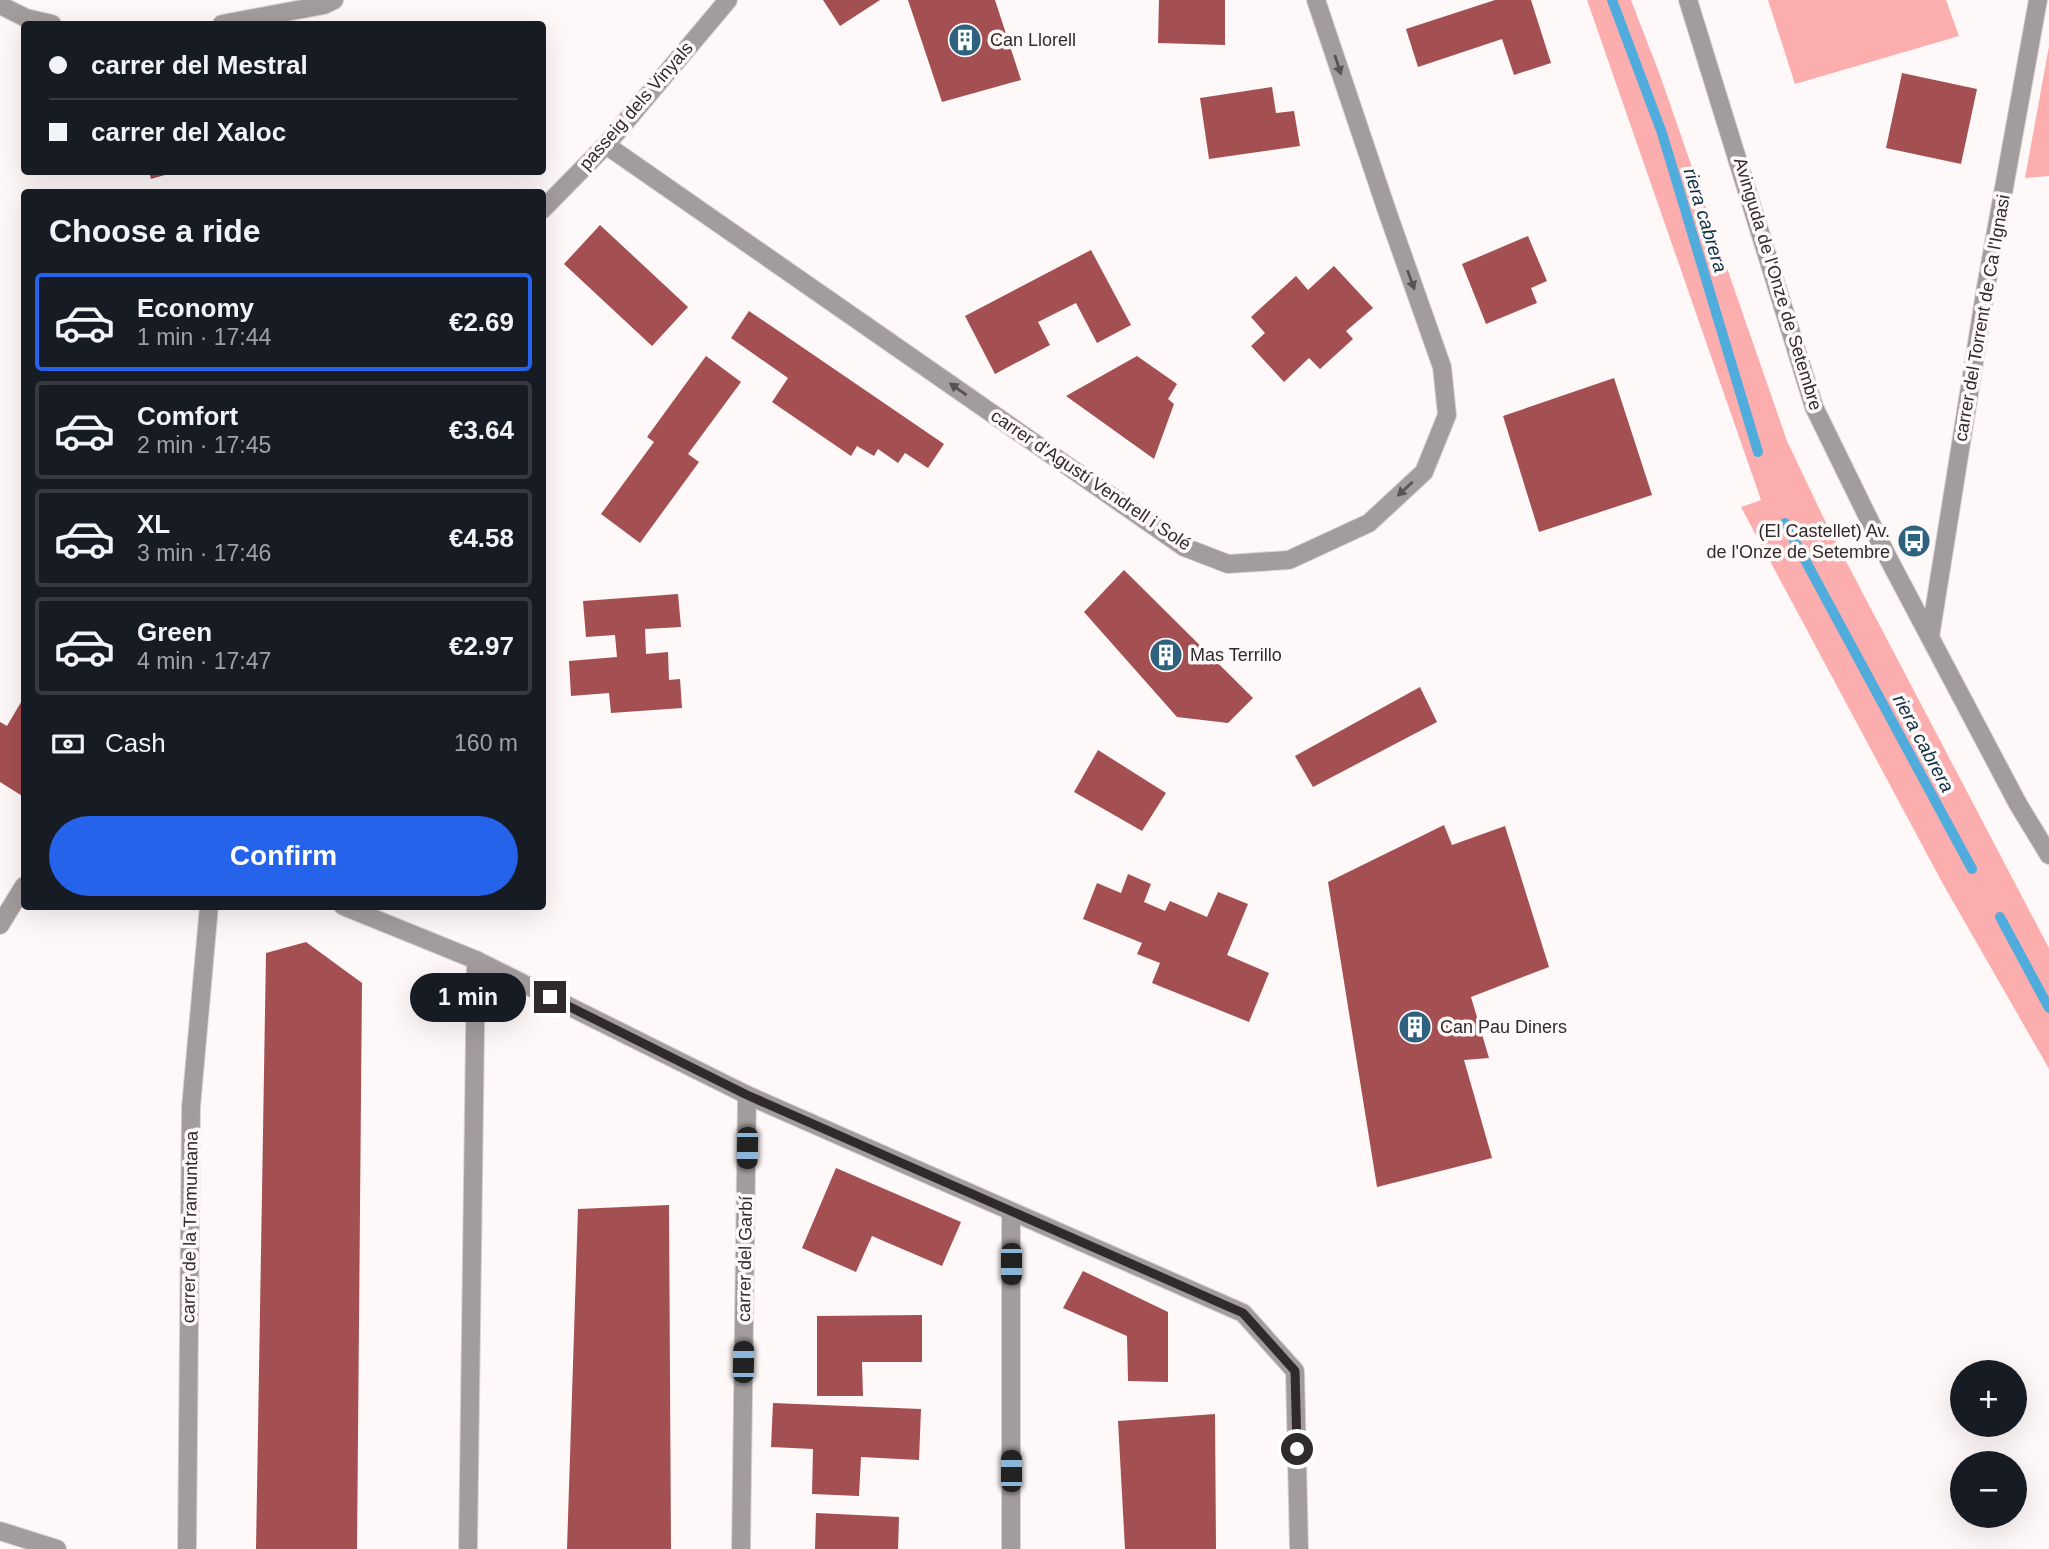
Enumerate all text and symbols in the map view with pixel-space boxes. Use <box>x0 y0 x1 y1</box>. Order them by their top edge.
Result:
building icon: Can Llorell <box>946 21 984 59</box>
place label: Can Llorell <box>990 30 1076 50</box>
street label: passeig dels Vinyals <box>575 38 697 174</box>
text: carrer del Mestral <box>91 50 308 80</box>
one-way arrow <box>1333 54 1344 75</box>
text: carrer del Xaloc <box>91 117 286 147</box>
street label: Avinguda de l'Onze de Setembre <box>1730 155 1826 413</box>
water label: riera cabrera <box>1680 166 1731 275</box>
street label: carrer del Torrent de Ca l'Ignasi <box>1950 193 2014 443</box>
text: Choose a ride <box>49 213 261 249</box>
one-way arrow <box>1406 270 1417 291</box>
icon: car <box>53 291 116 354</box>
text: Economy <box>137 293 254 323</box>
text: €2.69 <box>449 307 514 337</box>
text: 1 min · 17:44 <box>137 324 271 350</box>
one-way arrow <box>949 382 967 396</box>
icon: car <box>53 399 116 462</box>
text: Comfort <box>137 401 238 431</box>
street label: carrer d'Agustí Vendrell i Solé <box>987 406 1195 554</box>
text: €3.64 <box>449 415 514 445</box>
text: 2 min · 17:45 <box>137 432 271 458</box>
one-way arrow <box>1397 481 1414 497</box>
icon: car <box>53 507 116 570</box>
text: XL <box>137 509 170 539</box>
place label: (El Castellet) Av. de l'Onze de Setembre <box>1706 521 1890 562</box>
bus stop icon: (El Castellet) Av. de l'Onze de Setembre <box>1895 522 1933 560</box>
text: €4.58 <box>449 523 514 553</box>
text: 3 min · 17:46 <box>137 540 271 566</box>
icon: car <box>53 615 116 678</box>
text: Green <box>137 617 212 647</box>
text: €2.97 <box>449 631 514 661</box>
building icon: Mas Terrillo <box>1147 636 1185 674</box>
place label: Mas Terrillo <box>1190 645 1282 665</box>
text: 4 min · 17:47 <box>137 648 271 674</box>
water label: riera cabrera <box>1889 691 1958 796</box>
icon: cash <box>49 725 87 763</box>
text: Cash <box>105 728 166 758</box>
text: 160 m <box>454 730 518 756</box>
button: Confirm <box>49 816 518 896</box>
callout: 1 min <box>410 972 526 1021</box>
route end <box>534 981 566 1013</box>
text: 1 min <box>438 984 498 1010</box>
building icon: Can Pau Diners <box>1396 1008 1434 1046</box>
place label: Can Pau Diners <box>1440 1017 1567 1037</box>
car <box>737 1127 758 1169</box>
street label: carrer de la Tramuntana <box>178 1130 202 1323</box>
street label: carrer del Garbí <box>734 1196 756 1322</box>
car <box>1001 1243 1022 1285</box>
car <box>733 1341 754 1383</box>
map controls <box>1950 1360 2027 1528</box>
button: + <box>1950 1360 2027 1437</box>
route start <box>1281 1433 1313 1465</box>
car <box>1001 1450 1022 1492</box>
button: − <box>1950 1451 2027 1528</box>

